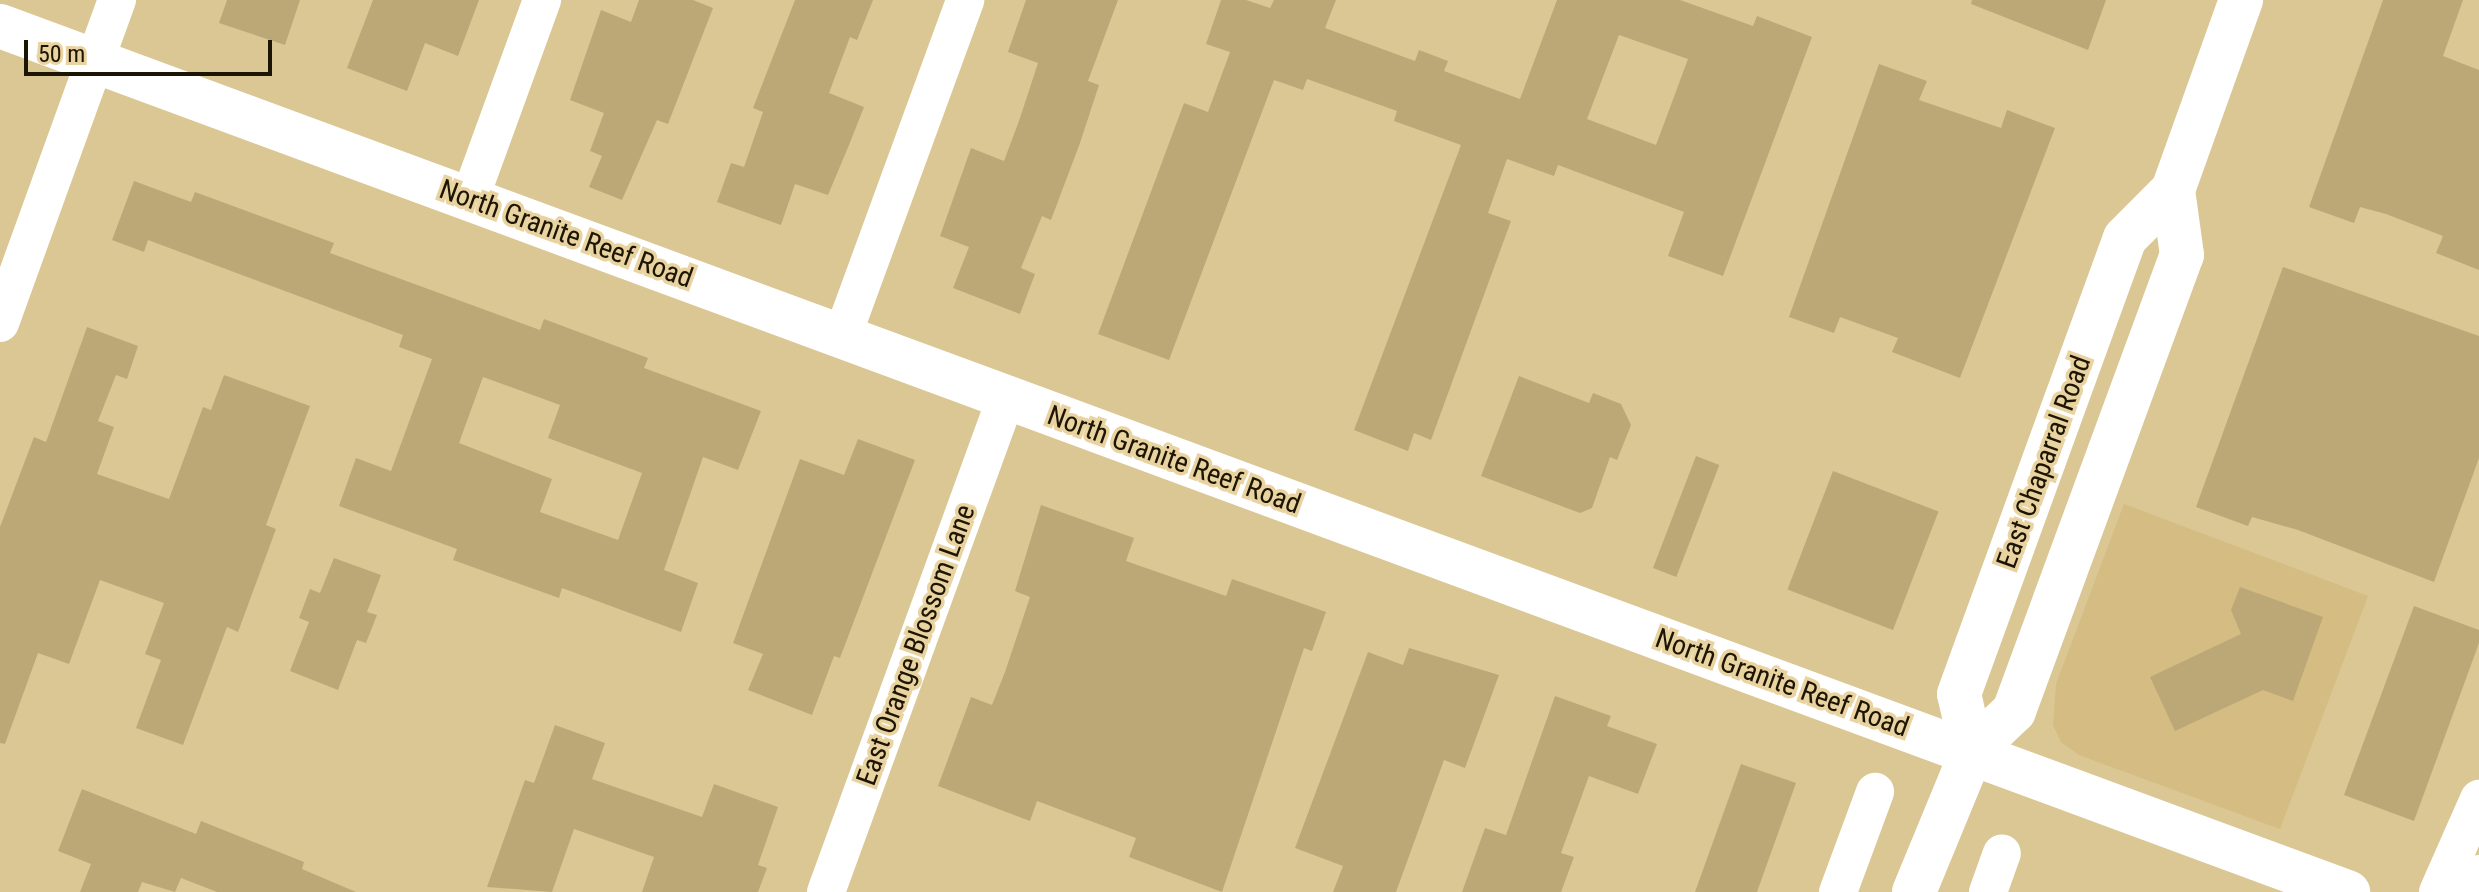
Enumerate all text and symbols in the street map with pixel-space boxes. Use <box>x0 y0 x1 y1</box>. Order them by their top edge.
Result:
scale bar <box>28 24 276 74</box>
text: 50 m <box>38 40 85 68</box>
street label: North Granite Reef Road <box>435 173 697 295</box>
street label: East Chaparral Road <box>1990 351 2098 573</box>
street label: North Granite Reef Road <box>1043 399 1305 521</box>
street label: East Orange Blossom Lane <box>850 500 982 790</box>
street label: North Granite Reef Road <box>1651 622 1913 744</box>

